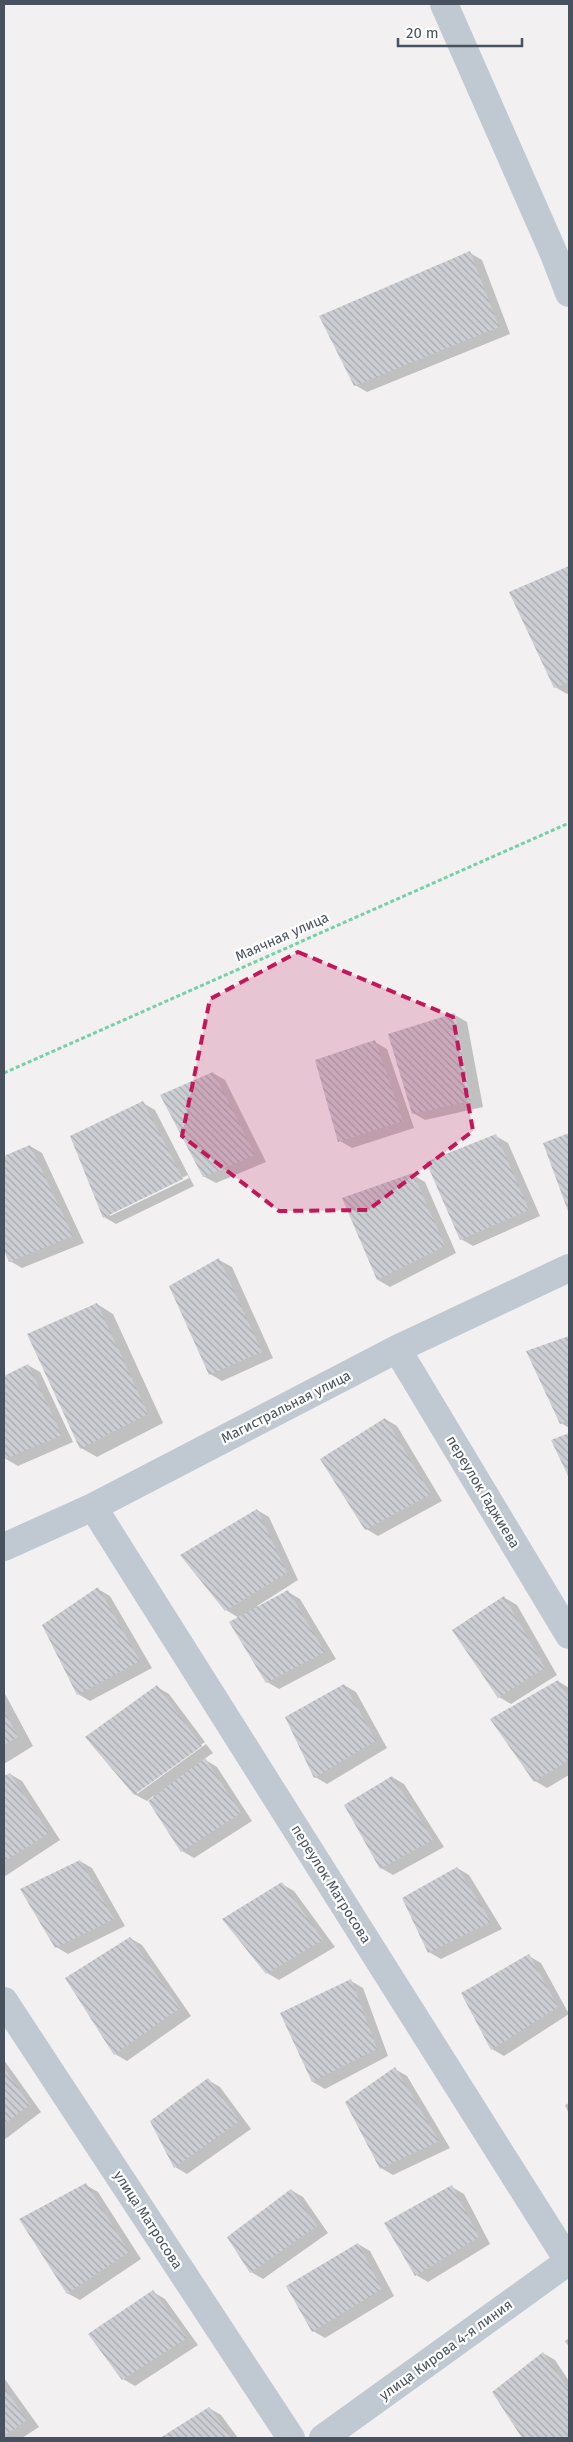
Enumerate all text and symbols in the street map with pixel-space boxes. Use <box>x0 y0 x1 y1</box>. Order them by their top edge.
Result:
scale bar <box>398 15 522 47</box>
text: 20 m <box>406 24 439 42</box>
street label: Маячная улица <box>233 909 331 965</box>
street label: Магистральная улица <box>218 1367 354 1447</box>
street label: переулок Гаджиева <box>443 1433 523 1551</box>
street label: переулок Матросова <box>288 1822 374 1946</box>
street label: улица Матросова <box>110 2168 186 2272</box>
street label: улица Кирова 4-я линия <box>376 2296 516 2404</box>

